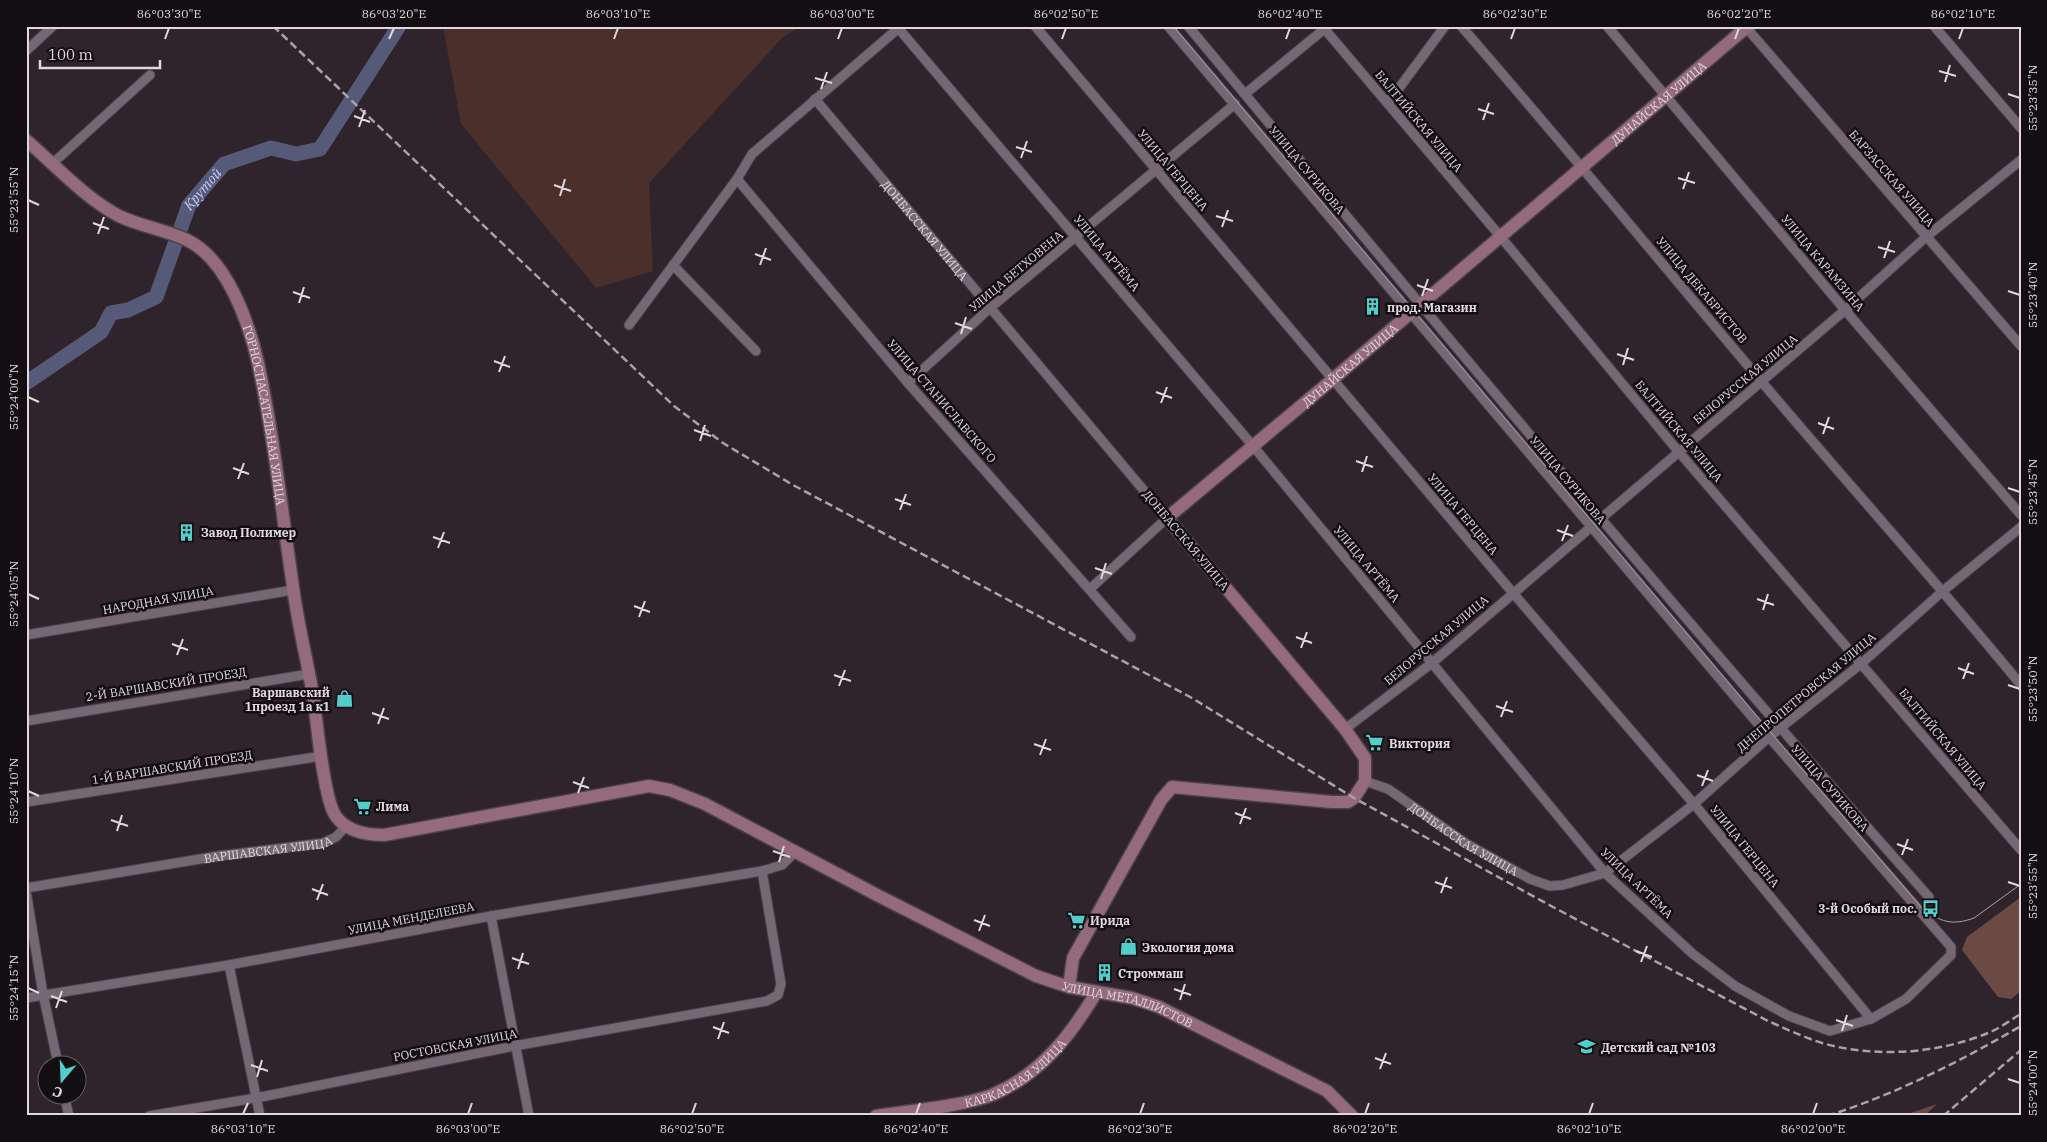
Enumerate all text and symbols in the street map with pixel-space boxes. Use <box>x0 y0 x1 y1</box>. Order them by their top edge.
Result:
text: 86°03'30"E <box>137 6 201 21</box>
text: 86°03'20"E <box>362 6 426 21</box>
text: 86°03'10"E <box>586 6 650 21</box>
text: 86°03'00"E <box>810 6 874 21</box>
text: 86°02'50"E <box>1034 6 1098 21</box>
text: 86°02'40"E <box>1258 6 1322 21</box>
text: 86°02'30"E <box>1483 6 1547 21</box>
text: 86°02'20"E <box>1707 6 1771 21</box>
text: 86°02'10"E <box>1931 6 1995 21</box>
scale bar <box>40 38 160 70</box>
text: 100 m <box>48 45 93 64</box>
street label: ДУНАЙСКАЯ УЛИЦА <box>1607 57 1710 147</box>
text: 55°23'35"N <box>2025 65 2040 131</box>
street label: БАЛТИЙСКАЯ УЛИЦА <box>1372 67 1466 175</box>
street label: УЛИЦА СУРИКОВА <box>1266 123 1349 217</box>
street label: УЛИЦА ГЕРЦЕНА <box>1135 126 1212 214</box>
street label: БАРЗАССКАЯ УЛИЦА <box>1846 127 1938 230</box>
water label: Крутой <box>179 164 226 214</box>
text: 55°23'55"N <box>6 167 21 233</box>
street label: ДОНБАССКАЯ УЛИЦА <box>879 177 972 284</box>
street label: УЛИЦА АРТЁМА <box>1071 212 1144 295</box>
street label: УЛИЦА КАРАМЗИНА <box>1778 212 1868 315</box>
street label: УЛИЦА БЕТХОВЕНА <box>966 227 1067 315</box>
street label: УЛИЦА ДЕКАБРИСТОВ <box>1653 234 1751 346</box>
text: 55°23'40"N <box>2025 262 2040 328</box>
building icon: прод. Магазин <box>1363 297 1383 317</box>
place label: прод. Магазин <box>1387 300 1477 315</box>
street label: ДУНАЙСКАЯ УЛИЦА <box>1299 320 1401 409</box>
street label: ГОРНОСПАСАТЕЛЬНАЯ УЛИЦА <box>240 323 289 507</box>
street label: БЕЛОРУССКАЯ УЛИЦА <box>1690 330 1801 427</box>
street label: УЛИЦА СТАНИСЛАВСКОГО <box>884 336 1000 466</box>
text: 55°24'00"N <box>6 364 21 430</box>
street label: БАЛТИЙСКАЯ УЛИЦА <box>1632 377 1726 485</box>
street label: УЛИЦА СУРИКОВА <box>1527 433 1610 527</box>
text: 55°23'45"N <box>2025 459 2040 525</box>
street label: УЛИЦА ГЕРЦЕНА <box>1425 470 1502 558</box>
street label: ДОНБАССКАЯ УЛИЦА <box>1140 487 1233 594</box>
building icon: Завод Полимер <box>177 522 197 542</box>
street label: УЛИЦА АРТЁМА <box>1331 523 1404 606</box>
place label: Завод Полимер <box>201 525 297 540</box>
text: 55°24'05"N <box>6 561 21 627</box>
street label: НАРОДНАЯ УЛИЦА <box>101 583 215 617</box>
street label: БЕЛОРУССКАЯ УЛИЦА <box>1381 591 1492 688</box>
street label: ДНЕПРОПЕТРОВСКАЯ УЛИЦА <box>1733 629 1879 755</box>
text: 55°23'50"N <box>2025 656 2040 722</box>
street label: 2-Й ВАРШАВСКИЙ ПРОЕЗД <box>85 664 247 704</box>
place label: Варшавский 1проезд 1а к1 <box>245 685 330 714</box>
street label: БАЛТИЙСКАЯ УЛИЦА <box>1896 685 1990 793</box>
shop icon: Варшавский 1проезд 1а к1 <box>334 689 354 709</box>
supermarket icon: Виктория <box>1365 733 1385 753</box>
place label: Виктория <box>1389 736 1450 751</box>
street label: УЛИЦА СУРИКОВА <box>1788 742 1872 835</box>
street label: 1-Й ВАРШАВСКИЙ ПРОЕЗД <box>91 747 253 787</box>
text: 55°24'10"N <box>6 758 21 824</box>
supermarket icon: Лима <box>352 796 372 816</box>
street label: ДОНБАССКАЯ УЛИЦА <box>1406 798 1522 879</box>
place label: Лима <box>376 799 409 814</box>
street label: УЛИЦА ГЕРЦЕНА <box>1707 802 1783 891</box>
street label: ВАРШАВСКАЯ УЛИЦА <box>203 832 335 866</box>
street label: УЛИЦА АРТЁМА <box>1598 845 1677 922</box>
text: 55°23'55"N <box>2025 853 2040 919</box>
street label: УЛИЦА МЕНДЕЛЕЕВА <box>347 898 476 938</box>
bus stop icon: 3-й Особый пос. <box>1921 898 1941 918</box>
place label: 3-й Особый пос. <box>1818 901 1917 916</box>
supermarket icon: Ирида <box>1066 910 1086 930</box>
place label: Ирида <box>1090 913 1130 928</box>
shop icon: Экология дома <box>1118 937 1138 957</box>
place label: Экология дома <box>1142 940 1234 955</box>
text: 55°24'15"N <box>6 955 21 1021</box>
building icon: Строммаш <box>1094 963 1114 983</box>
place label: Строммаш <box>1118 966 1183 981</box>
street label: УЛИЦА МЕТАЛЛИСТОВ <box>1060 978 1196 1030</box>
street label: РОСТОВСКАЯ УЛИЦА <box>392 1025 519 1064</box>
street label: КАРКАСНАЯ УЛИЦА <box>963 1035 1069 1110</box>
school or university icon: Детский сад №103 <box>1577 1037 1597 1057</box>
place label: Детский сад №103 <box>1601 1040 1716 1055</box>
text: 55°24'00"N <box>2025 1050 2040 1116</box>
north arrow <box>38 1054 88 1104</box>
text: С <box>50 1082 65 1102</box>
text: 86°03'10"E <box>211 1121 275 1136</box>
text: 86°03'00"E <box>436 1121 500 1136</box>
text: 86°02'50"E <box>660 1121 724 1136</box>
text: 86°02'40"E <box>884 1121 948 1136</box>
text: 86°02'30"E <box>1108 1121 1172 1136</box>
text: 86°02'20"E <box>1333 1121 1397 1136</box>
text: 86°02'10"E <box>1557 1121 1621 1136</box>
text: 86°02'00"E <box>1781 1121 1845 1136</box>

